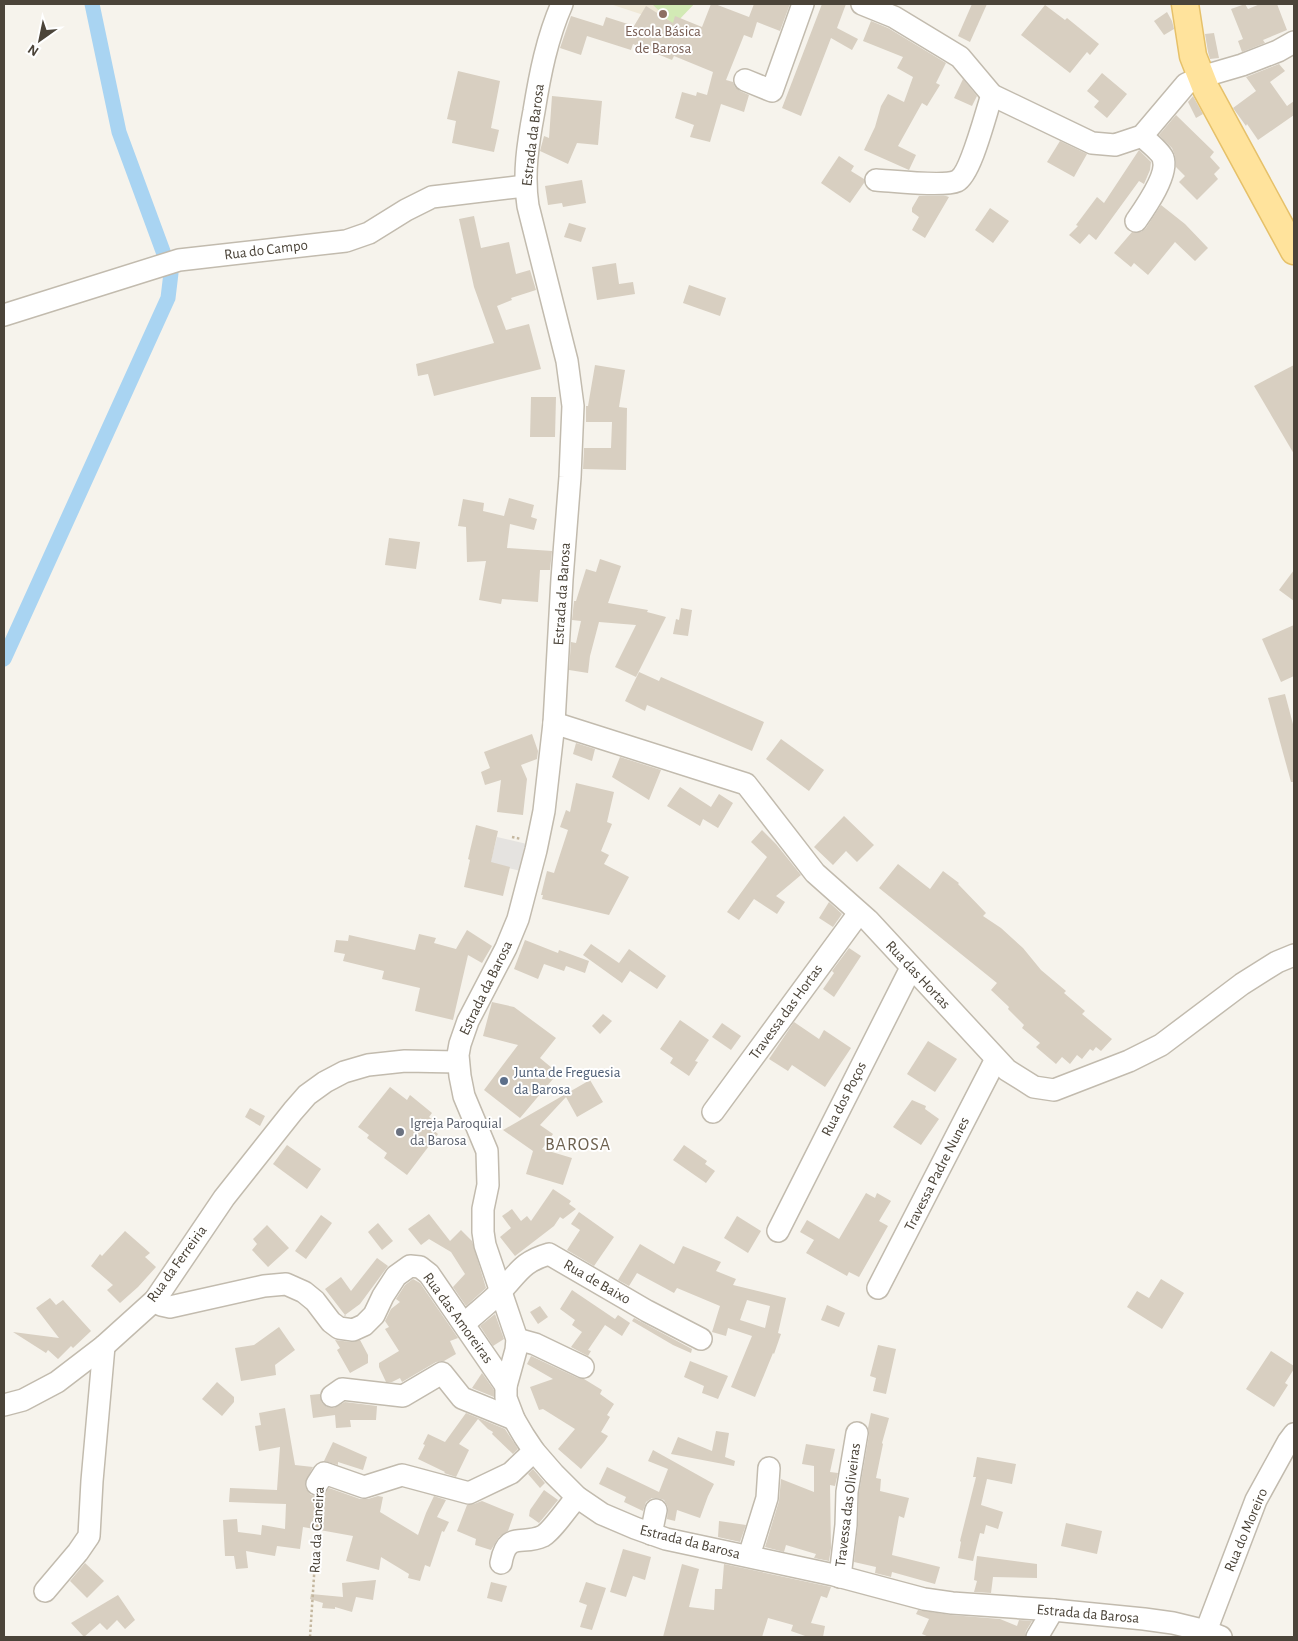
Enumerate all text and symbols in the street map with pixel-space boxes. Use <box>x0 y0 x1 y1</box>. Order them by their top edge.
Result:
marker: Escola Básica de Barosa <box>657 8 669 20</box>
north arrow <box>15 15 65 65</box>
place label: Escola Básica de Barosa <box>625 24 701 56</box>
text: N <box>26 42 41 59</box>
street label: Estrada da Barosa <box>519 83 547 187</box>
street label: Rua do Campo <box>223 237 309 263</box>
street label: Estrada da Barosa <box>551 542 573 646</box>
street label: Estrada da Barosa <box>457 938 515 1038</box>
street label: Rua das Hortas <box>883 938 953 1012</box>
street label: Travessa das Hortas <box>747 962 825 1062</box>
street label: Rua dos Poços <box>819 1059 869 1139</box>
place label: Junta de Freguesia da Barosa <box>514 1065 621 1097</box>
marker: Junta de Freguesia da Barosa <box>498 1075 510 1087</box>
street label: Travessa Padre Nunes <box>902 1115 972 1233</box>
place label: Igreja Paroquial da Barosa <box>410 1116 502 1148</box>
marker: Igreja Paroquial da Barosa <box>394 1126 406 1138</box>
district label: BAROSA <box>545 1136 611 1154</box>
street label: Rua da Ferreiria <box>144 1223 210 1305</box>
street label: Rua de Baixo <box>561 1257 633 1307</box>
street label: Rua das Amoreiras <box>420 1270 496 1366</box>
street label: Travessa das Oliveiras <box>833 1442 863 1568</box>
street label: Rua da Caneira <box>307 1486 327 1574</box>
street label: Rua do Moreiro <box>1222 1486 1270 1574</box>
street label: Estrada da Barosa <box>638 1522 742 1562</box>
street label: Estrada da Barosa <box>1036 1602 1140 1626</box>

